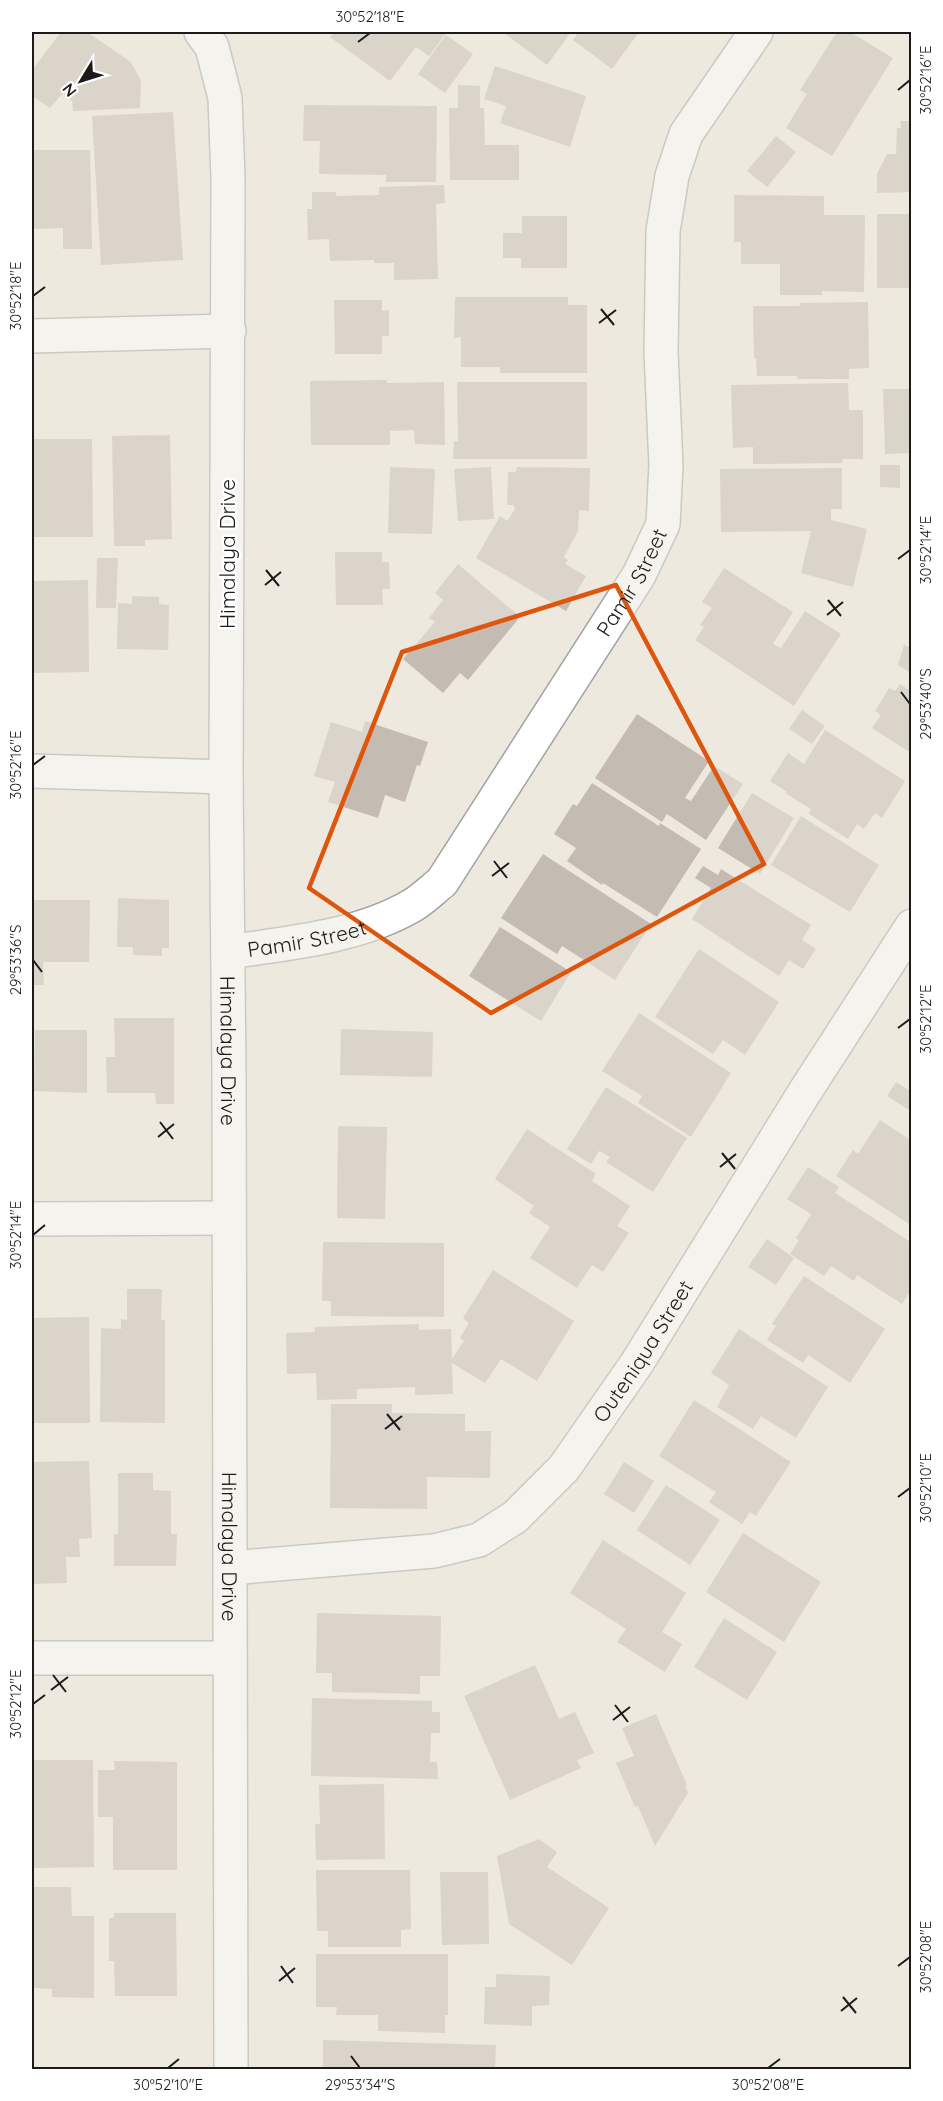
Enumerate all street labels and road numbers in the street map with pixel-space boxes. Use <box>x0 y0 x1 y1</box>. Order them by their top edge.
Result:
street label: Himalaya Drive <box>214 479 240 629</box>
street label: Pamir Street <box>590 524 672 641</box>
street label: Pamir Street <box>246 914 369 962</box>
street label: Himalaya Drive <box>215 976 242 1126</box>
street label: Outeniqua Street <box>587 1275 698 1427</box>
street label: Himalaya Drive <box>217 1472 243 1622</box>

